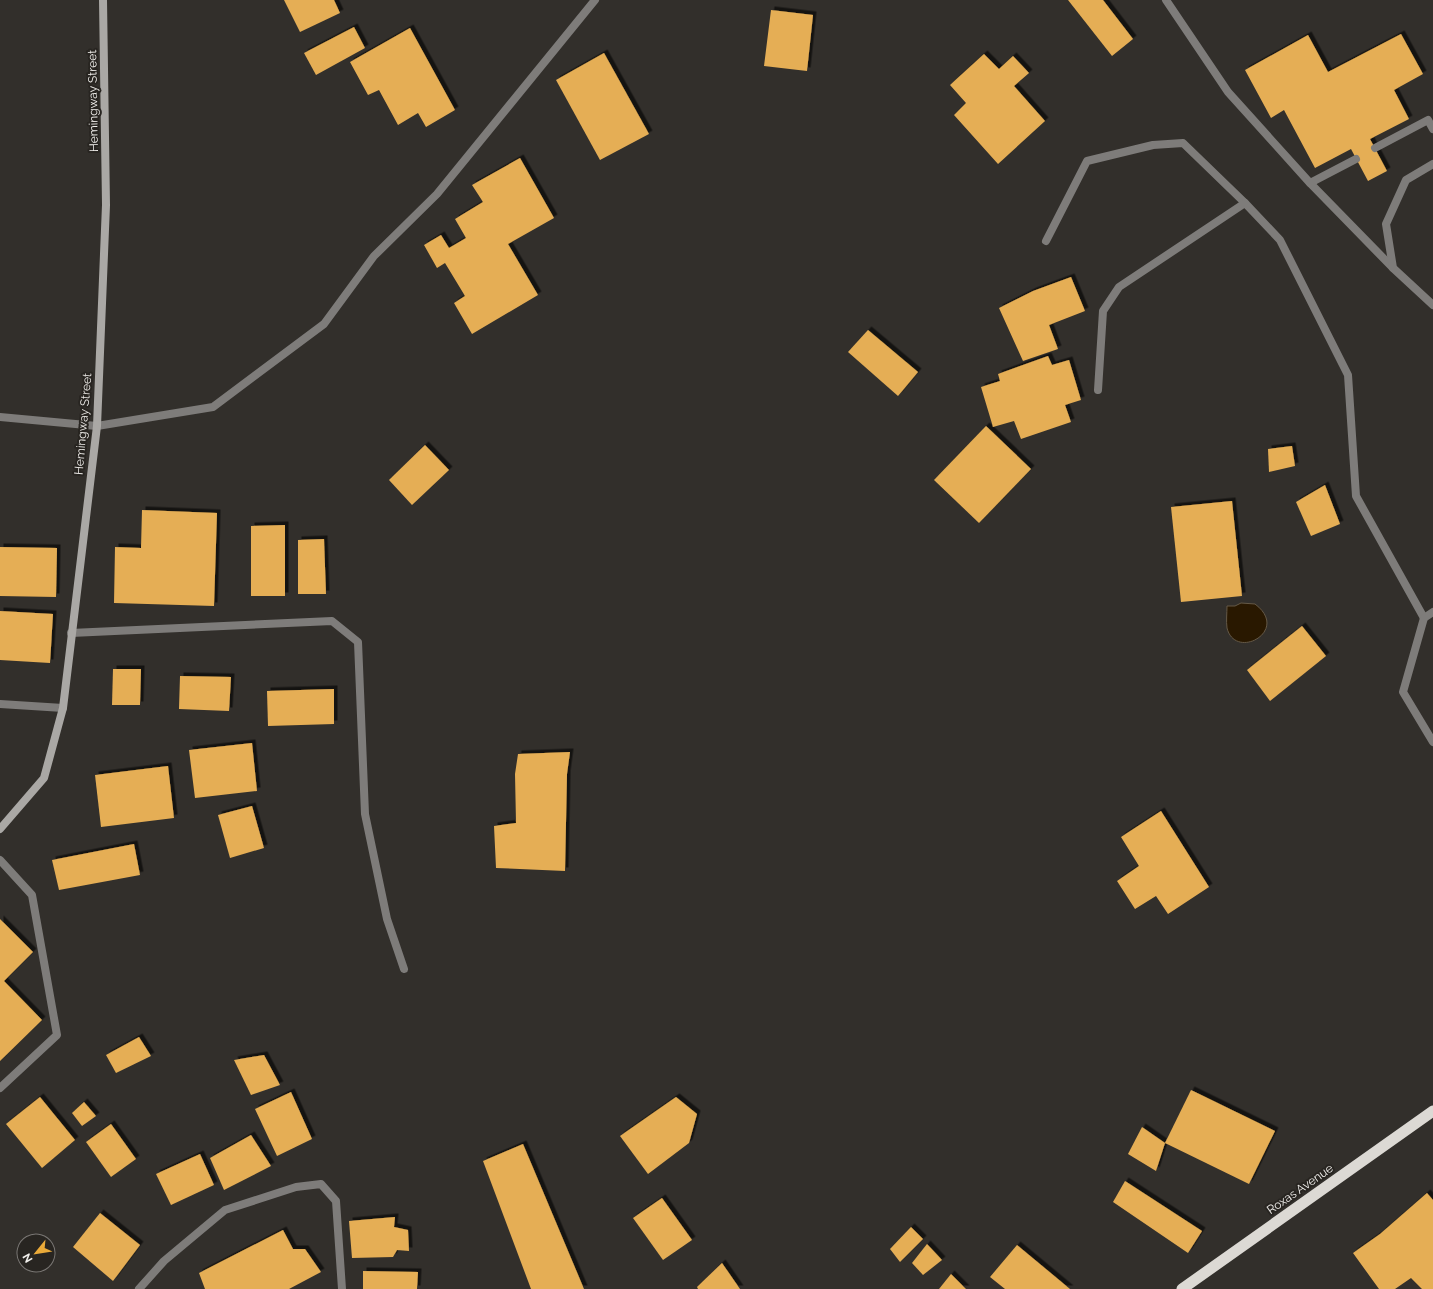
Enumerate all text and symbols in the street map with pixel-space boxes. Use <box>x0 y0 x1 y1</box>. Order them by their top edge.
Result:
street label: Hemingway Street <box>85 50 101 152</box>
street label: Hemingway Street <box>72 372 94 476</box>
street label: Roxas Avenue <box>1264 1161 1336 1217</box>
north arrow <box>16 1233 56 1273</box>
text: N <box>20 1251 36 1265</box>

